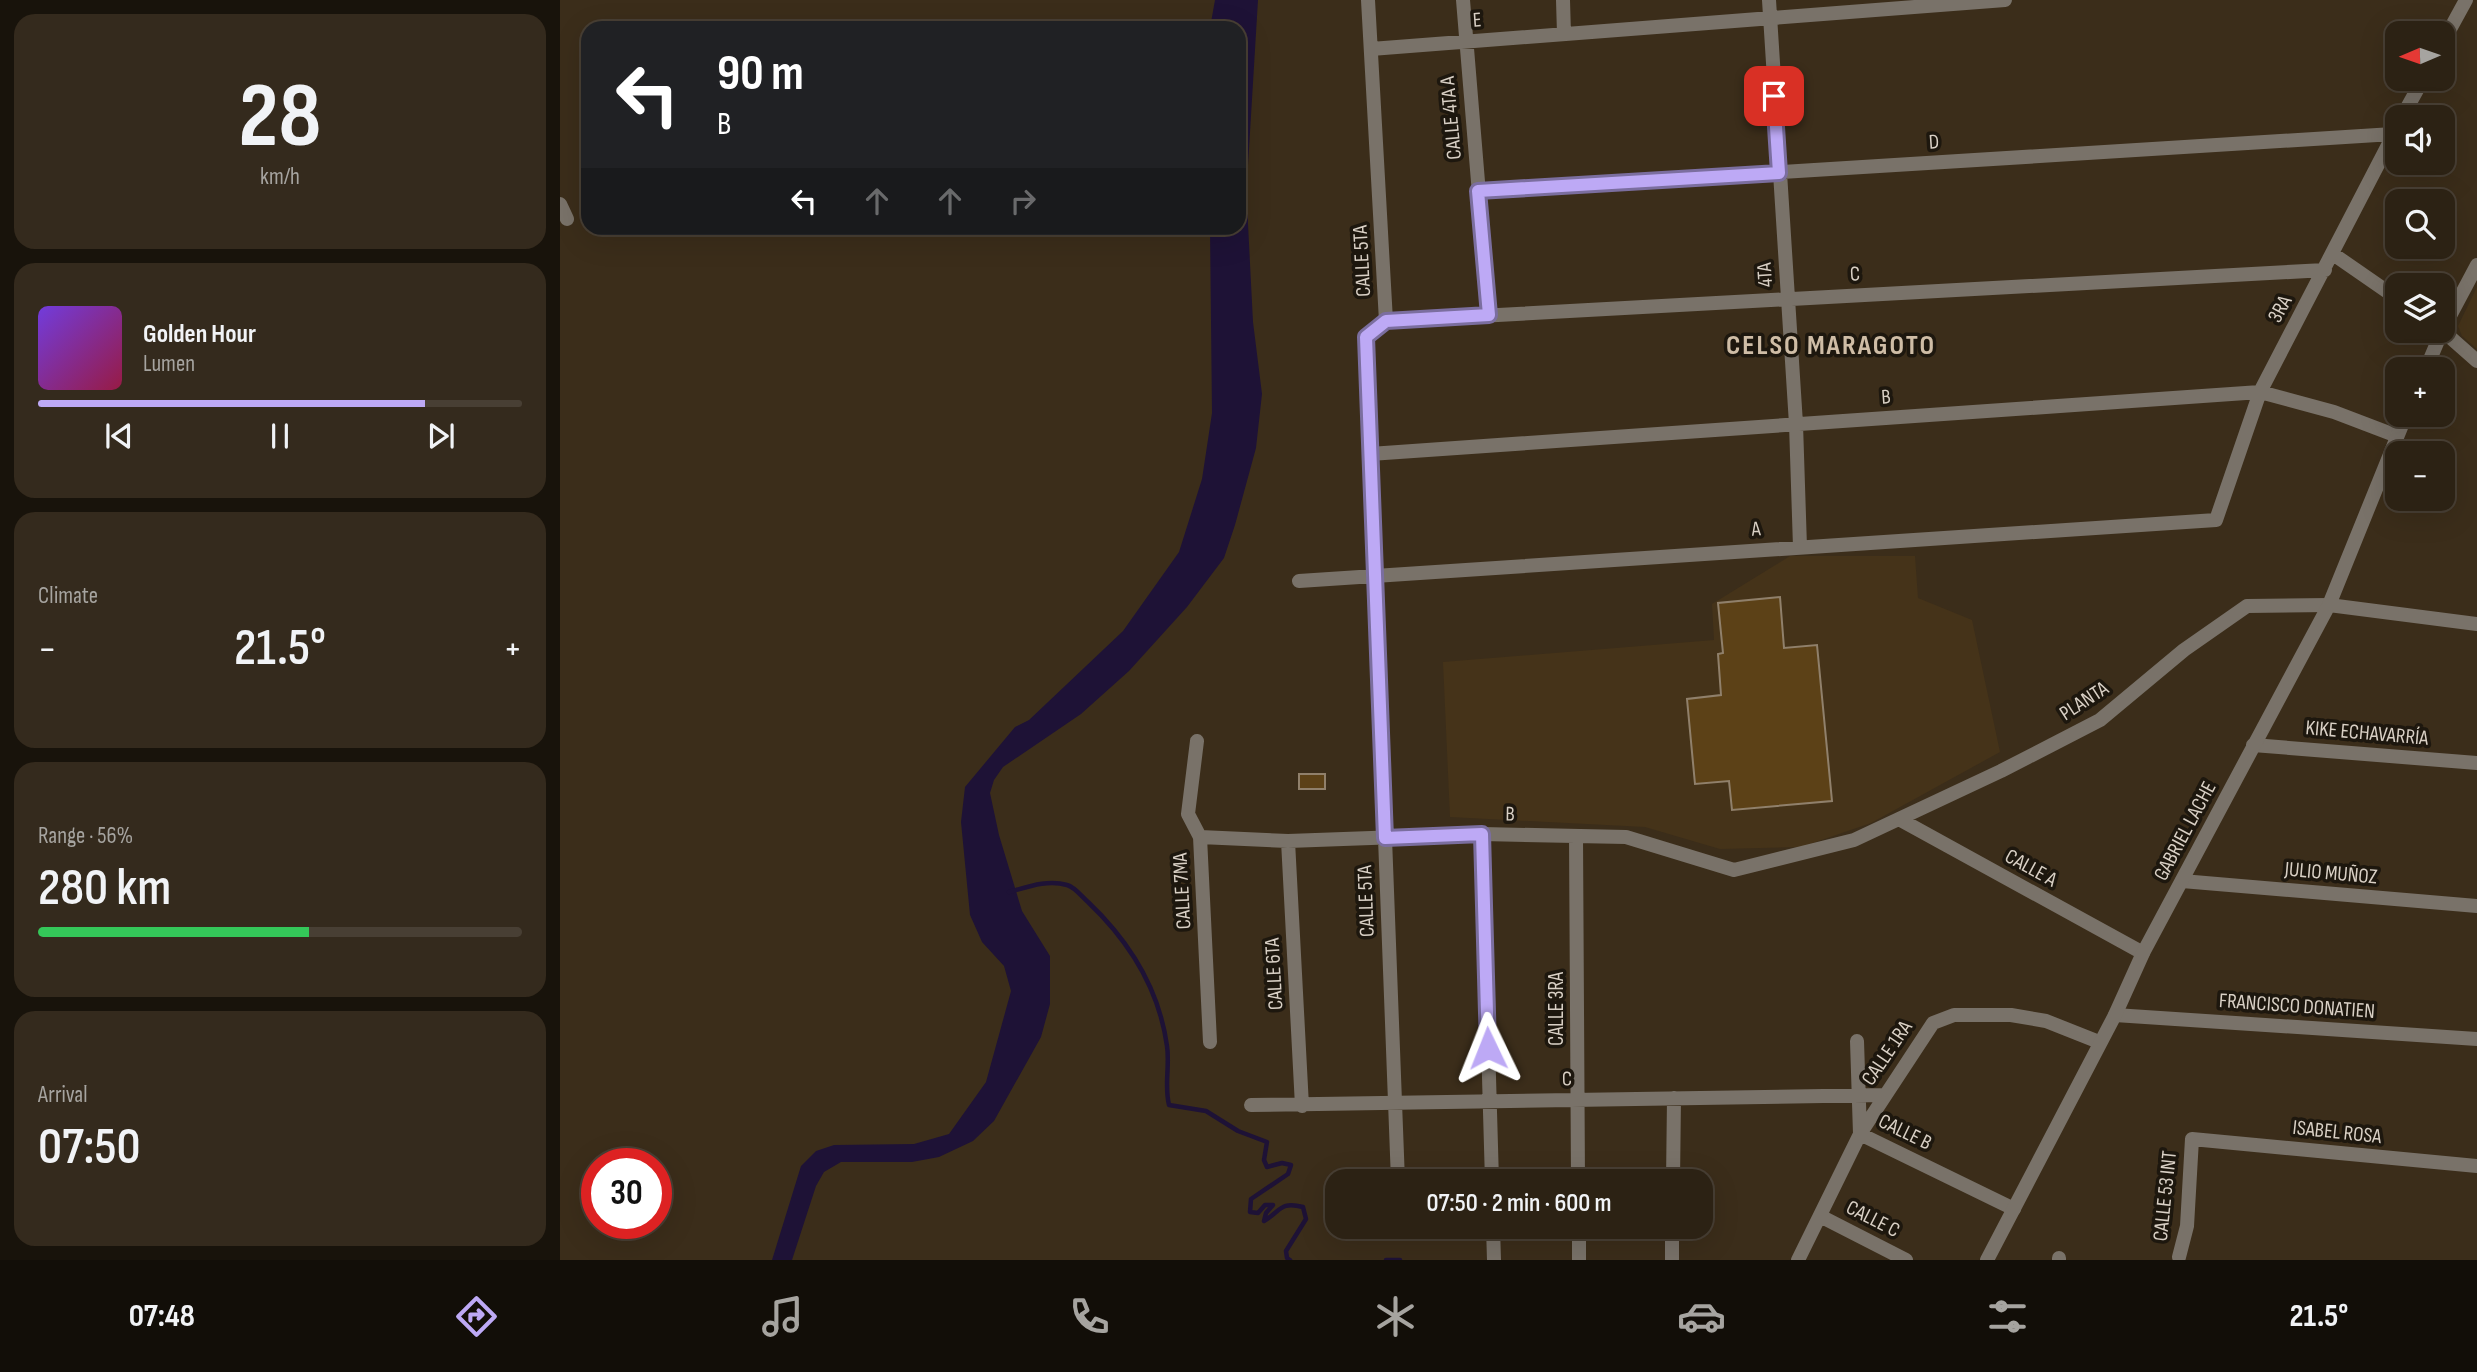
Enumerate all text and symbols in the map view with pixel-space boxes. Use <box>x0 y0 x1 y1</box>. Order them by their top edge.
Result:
street label: E <box>1472 7 1482 33</box>
north arrow <box>2385 21 2455 91</box>
map controls <box>2385 21 2455 511</box>
text: 90 m <box>717 45 804 104</box>
icon: left <box>602 49 693 140</box>
text: 28 <box>239 63 321 172</box>
pin <box>1744 66 1804 126</box>
street label: CALLE 4TA A <box>1435 74 1467 161</box>
icon: arrive <box>1755 77 1793 115</box>
text: B <box>717 105 731 144</box>
button: sound <box>2385 105 2455 175</box>
street label: D <box>1928 129 1940 155</box>
text: km/h <box>260 163 300 191</box>
icon: left <box>785 182 823 220</box>
icon: ahead <box>858 182 896 220</box>
icon: ahead <box>931 182 969 220</box>
icon: right <box>1004 182 1042 220</box>
button: search <box>2385 189 2455 259</box>
street label: CALLE 5TA <box>1348 223 1376 298</box>
street label: 4TA <box>1752 261 1778 288</box>
street label: C <box>1849 261 1861 287</box>
button: layers <box>2385 273 2455 343</box>
street label: 3RA <box>2263 290 2298 327</box>
text: Golden Hour <box>143 319 256 350</box>
district label: CELSO MARAGOTO <box>1726 329 1936 362</box>
text: Lumen <box>143 350 195 378</box>
button: + <box>2385 357 2455 427</box>
street label: B <box>1880 384 1892 410</box>
icon: previous <box>100 417 138 455</box>
icon: pause <box>261 417 299 455</box>
icon: next <box>422 417 460 455</box>
button: − <box>2385 441 2455 511</box>
street label: A <box>1750 516 1762 542</box>
text: Climate <box>38 582 98 610</box>
text: 21.5° <box>234 617 326 680</box>
text: − <box>38 627 57 672</box>
text: + <box>503 627 522 672</box>
street label: PLANTA <box>2055 675 2114 726</box>
street label: KIKE ECHAVARRÍA <box>2305 715 2430 751</box>
street label: GABRIEL LACHE <box>2148 777 2222 885</box>
street label: B <box>1505 801 1515 827</box>
text: Range · 56% <box>38 822 133 850</box>
street label: CALLE A <box>2001 844 2062 893</box>
street label: CALLE 7MA <box>1167 851 1196 930</box>
street label: JULIO MUÑOZ <box>2283 856 2379 890</box>
text: 280 km <box>38 857 171 920</box>
street label: CALLE 5TA <box>1352 864 1380 937</box>
street label: CALLE 6TA <box>1260 936 1288 1011</box>
street label: CALLE 3RA <box>1544 971 1569 1046</box>
street label: FRANCISCO DONATIEN <box>2218 988 2376 1024</box>
position arrow <box>1451 1011 1525 1085</box>
street label: CALLE 1RA <box>1856 1015 1918 1090</box>
street label: C <box>1562 1066 1572 1092</box>
text: Arrival <box>38 1081 87 1109</box>
street label: CALLE B <box>1874 1108 1936 1156</box>
street label: ISABEL ROSA <box>2291 1115 2384 1149</box>
text: 07:50 <box>38 1116 141 1179</box>
speed limit sign: 30 <box>581 1148 672 1239</box>
street label: CALLE 53 INT <box>2148 1149 2182 1242</box>
text: 07:50 · 2 min · 600 m <box>1427 1188 1611 1219</box>
street label: CALLE C <box>1842 1195 1904 1243</box>
icon: directions <box>452 1292 501 1341</box>
icon: music <box>758 1292 807 1341</box>
icon: phone <box>1065 1292 1114 1341</box>
icon: climate <box>1371 1292 1420 1341</box>
icon: car <box>1677 1292 1726 1341</box>
icon: filters <box>1983 1292 2032 1341</box>
text: 07:48 <box>129 1297 195 1336</box>
text: 21.5° <box>2290 1297 2348 1336</box>

